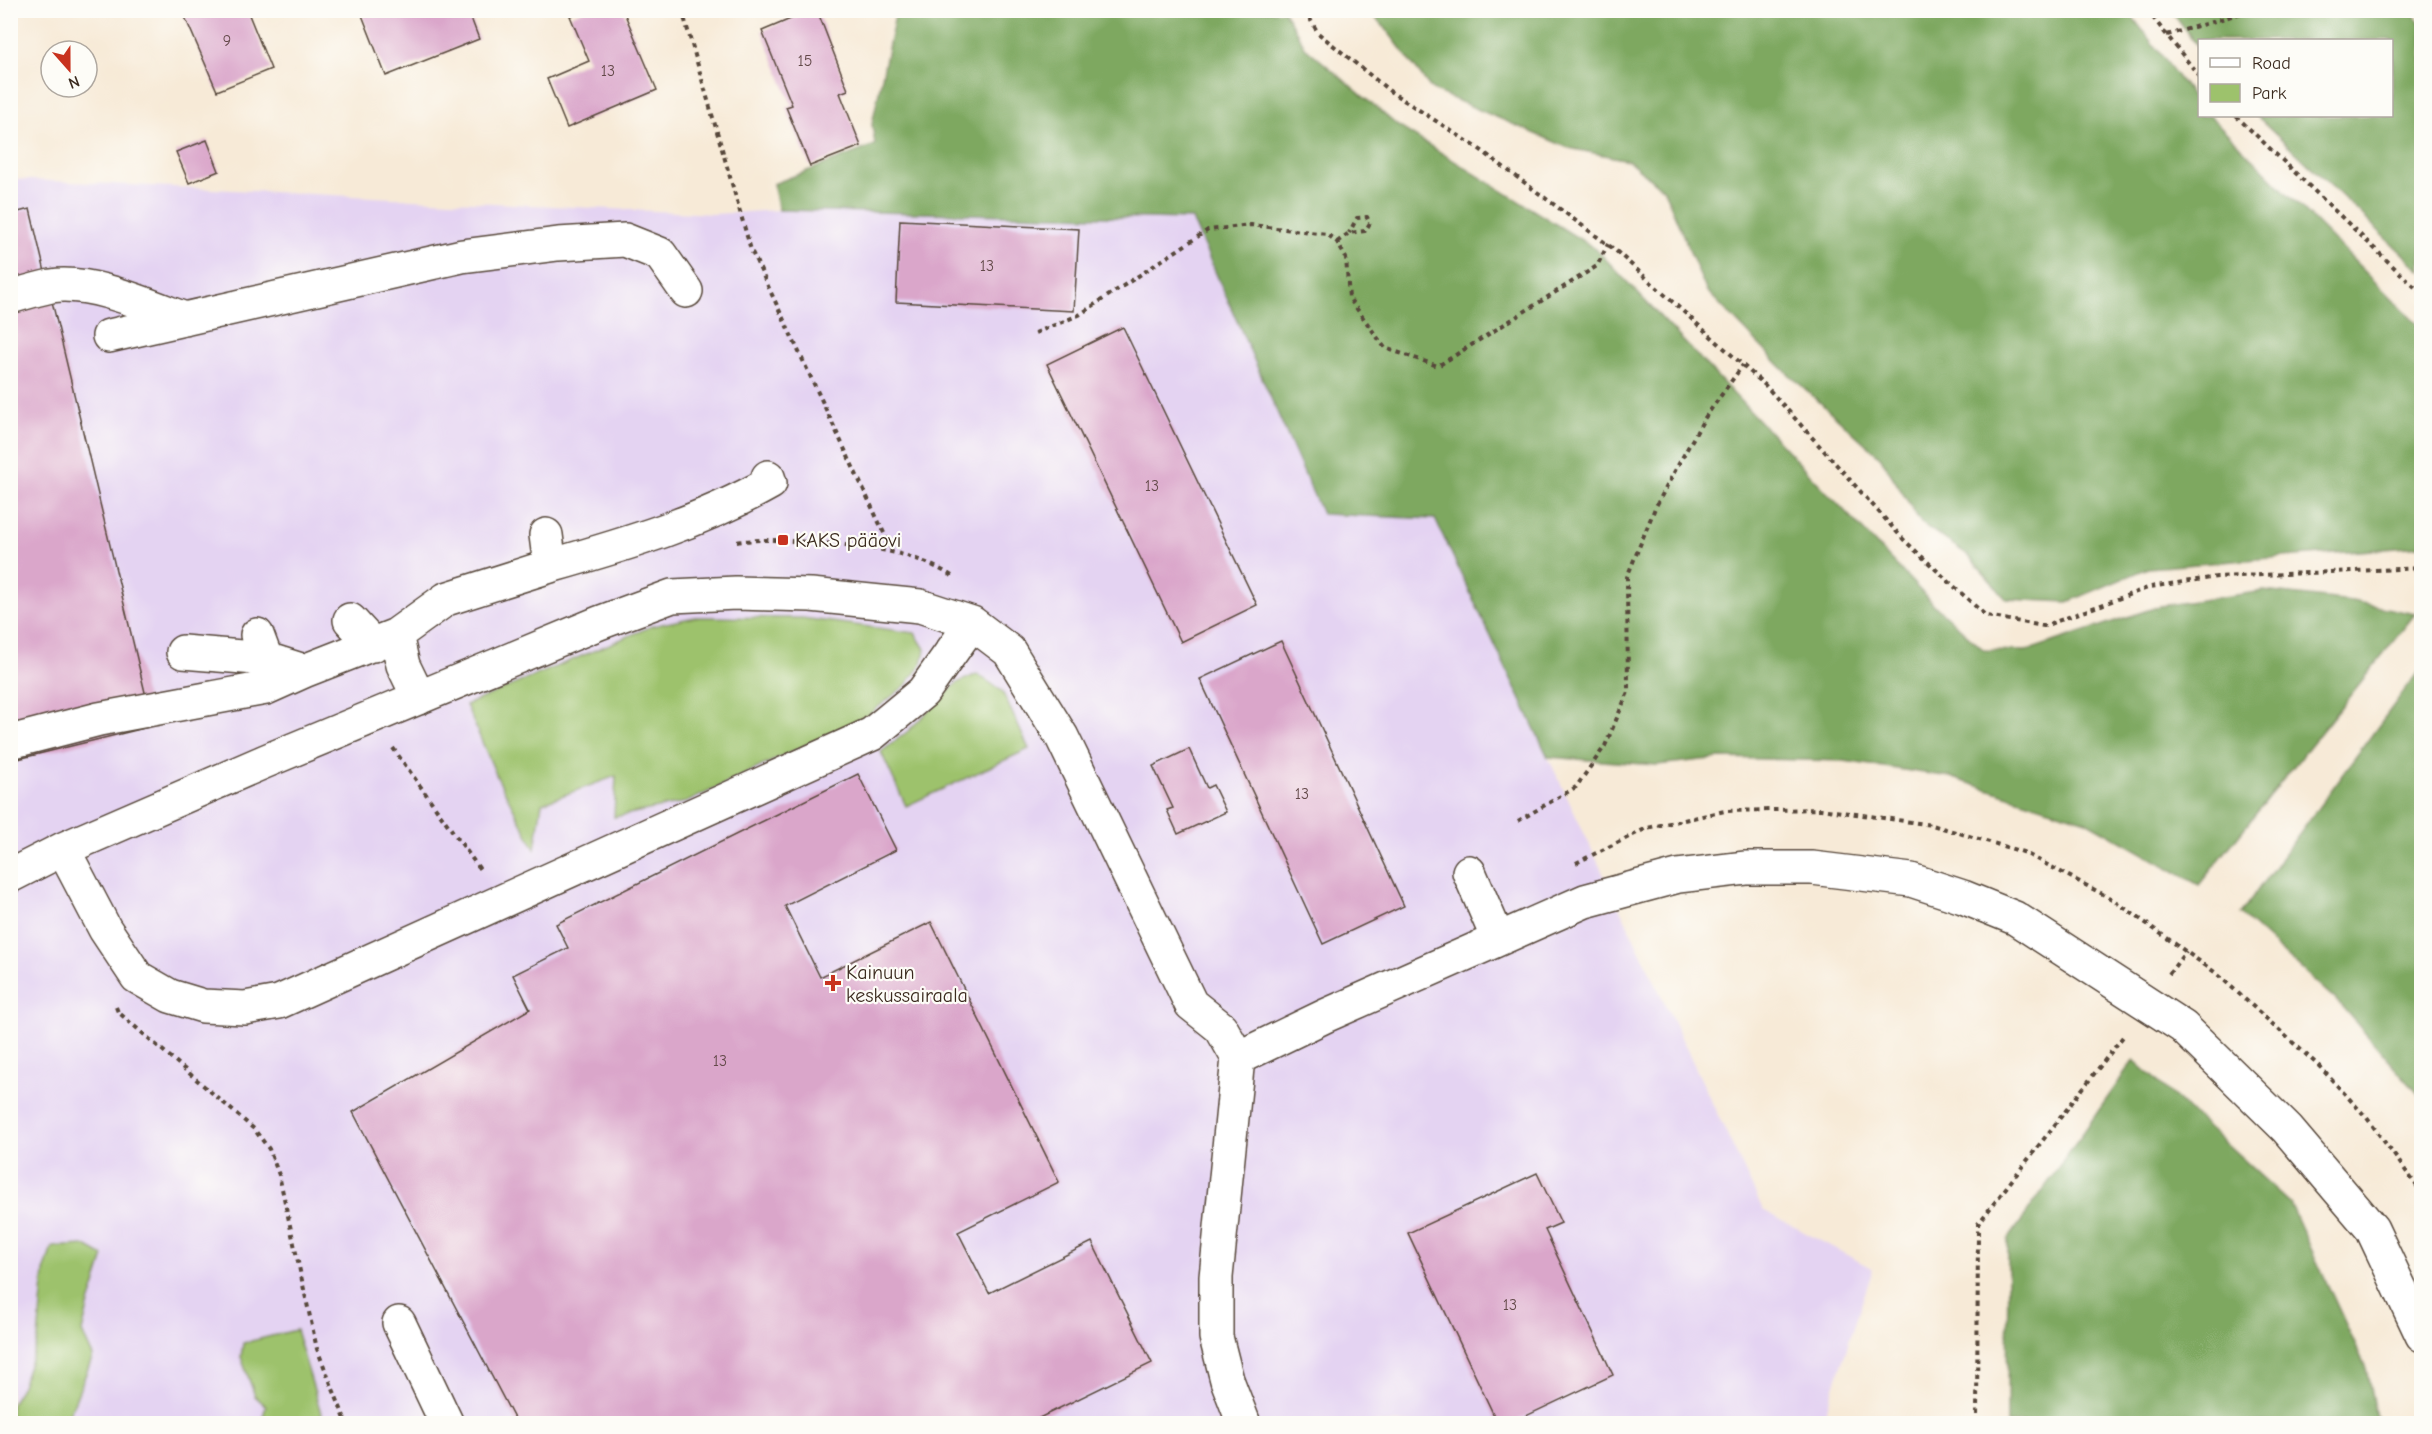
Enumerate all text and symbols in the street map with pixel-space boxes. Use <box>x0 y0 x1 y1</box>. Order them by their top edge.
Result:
house number: 9 <box>223 32 231 50</box>
north arrow <box>39 39 99 99</box>
legend <box>2198 39 2393 117</box>
house number: 15 <box>797 52 813 70</box>
text: Road <box>2252 53 2291 74</box>
house number: 13 <box>601 62 615 80</box>
text: N <box>66 72 82 92</box>
text: Park <box>2252 83 2287 104</box>
house number: 13 <box>980 257 994 275</box>
house number: 13 <box>1145 477 1159 495</box>
place label: KAKS pääovi <box>795 529 901 552</box>
marker: KAKS pääovi <box>776 533 790 547</box>
house number: 13 <box>1295 785 1309 803</box>
place label: Kainuun keskussairaala <box>846 961 968 1007</box>
marker: Kainuun keskussairaala <box>824 974 842 992</box>
house number: 13 <box>713 1052 727 1070</box>
house number: 13 <box>1503 1296 1517 1314</box>

